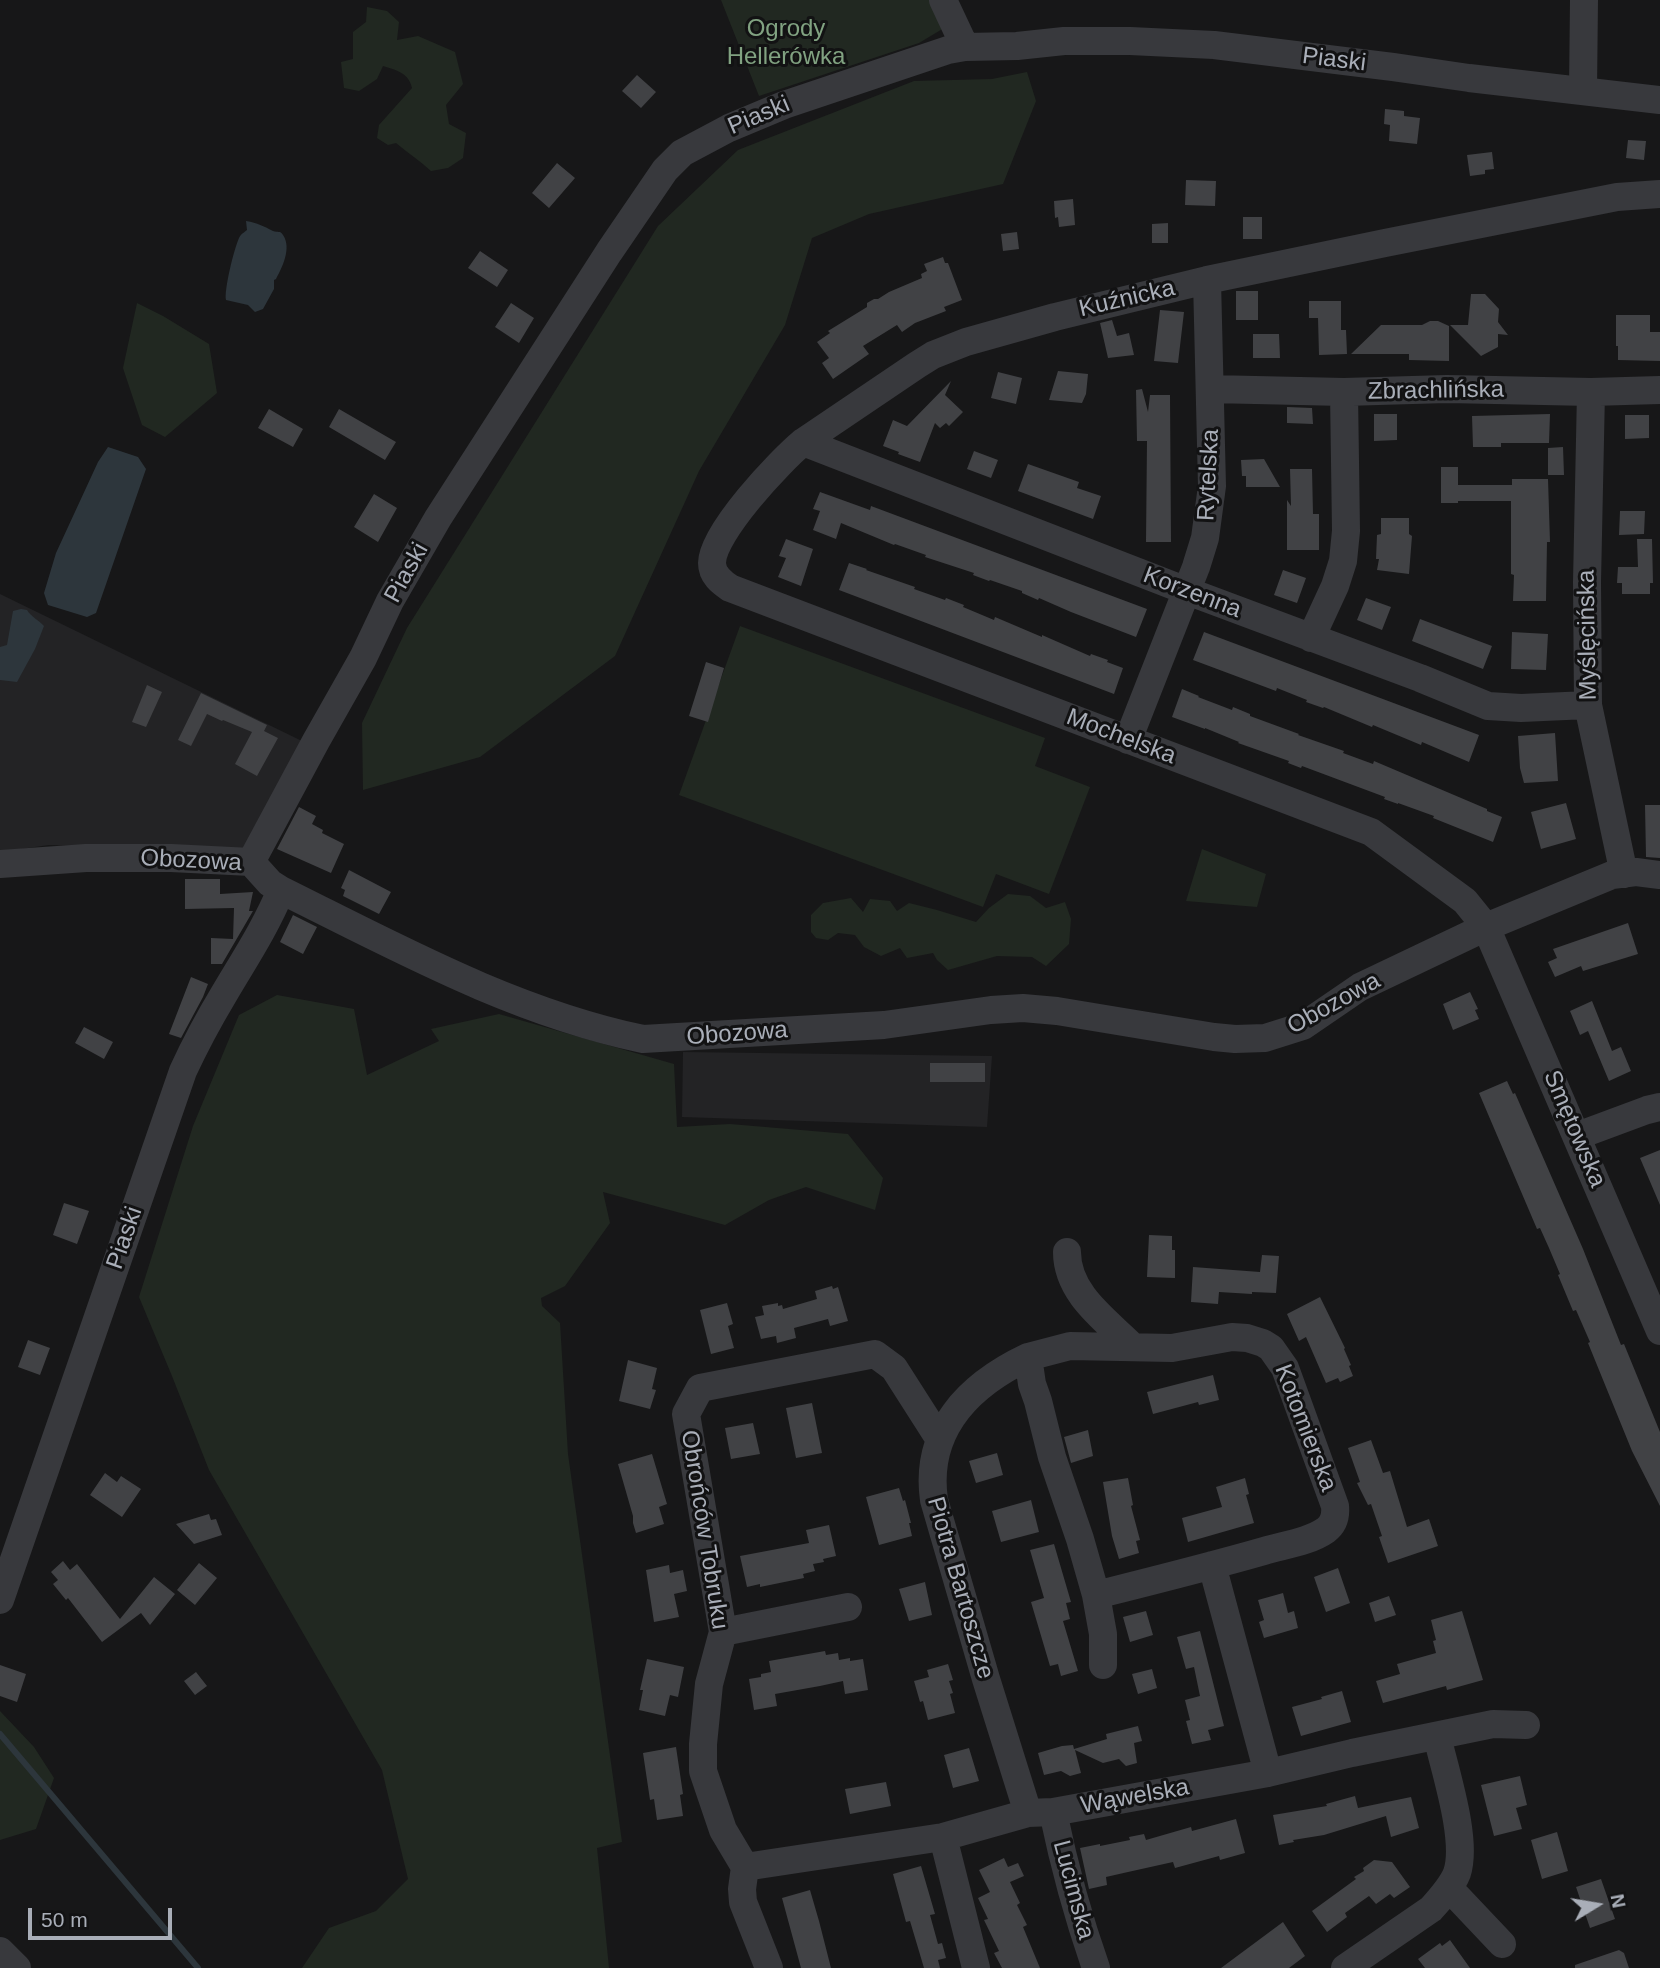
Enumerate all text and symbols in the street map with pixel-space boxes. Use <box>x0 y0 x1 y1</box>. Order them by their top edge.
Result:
park label: Ogrody Hellerówka <box>727 15 845 71</box>
street label: Piaski <box>1300 42 1368 78</box>
street label: Piaski <box>724 90 794 142</box>
street label: Kuźnicka <box>1076 274 1178 324</box>
street label: Zbrachlińska <box>1368 375 1504 407</box>
street label: Rytelska <box>1192 428 1226 522</box>
street label: Piaski <box>379 538 435 608</box>
street label: Korzenna <box>1139 561 1245 625</box>
street label: Myślęcińska <box>1572 569 1604 701</box>
street label: Mochelska <box>1062 703 1180 771</box>
street label: Obozowa <box>140 844 242 878</box>
street label: Obozowa <box>1283 967 1385 1041</box>
street label: Obozowa <box>685 1016 789 1052</box>
street label: Smętowska <box>1537 1066 1611 1192</box>
street label: Piaski <box>101 1203 149 1273</box>
street label: Kotomierska <box>1268 1361 1342 1495</box>
street label: Obrońców Tobruku <box>674 1428 734 1632</box>
street label: Piotra Bartoszcze <box>920 1494 1000 1682</box>
street label: Wąwelska <box>1079 1773 1191 1821</box>
street label: Lucimska <box>1046 1837 1100 1943</box>
north arrow <box>1562 1870 1632 1940</box>
text: N <box>1606 1892 1630 1910</box>
scale bar <box>32 1895 175 1939</box>
text: 50 m <box>41 1908 88 1931</box>

